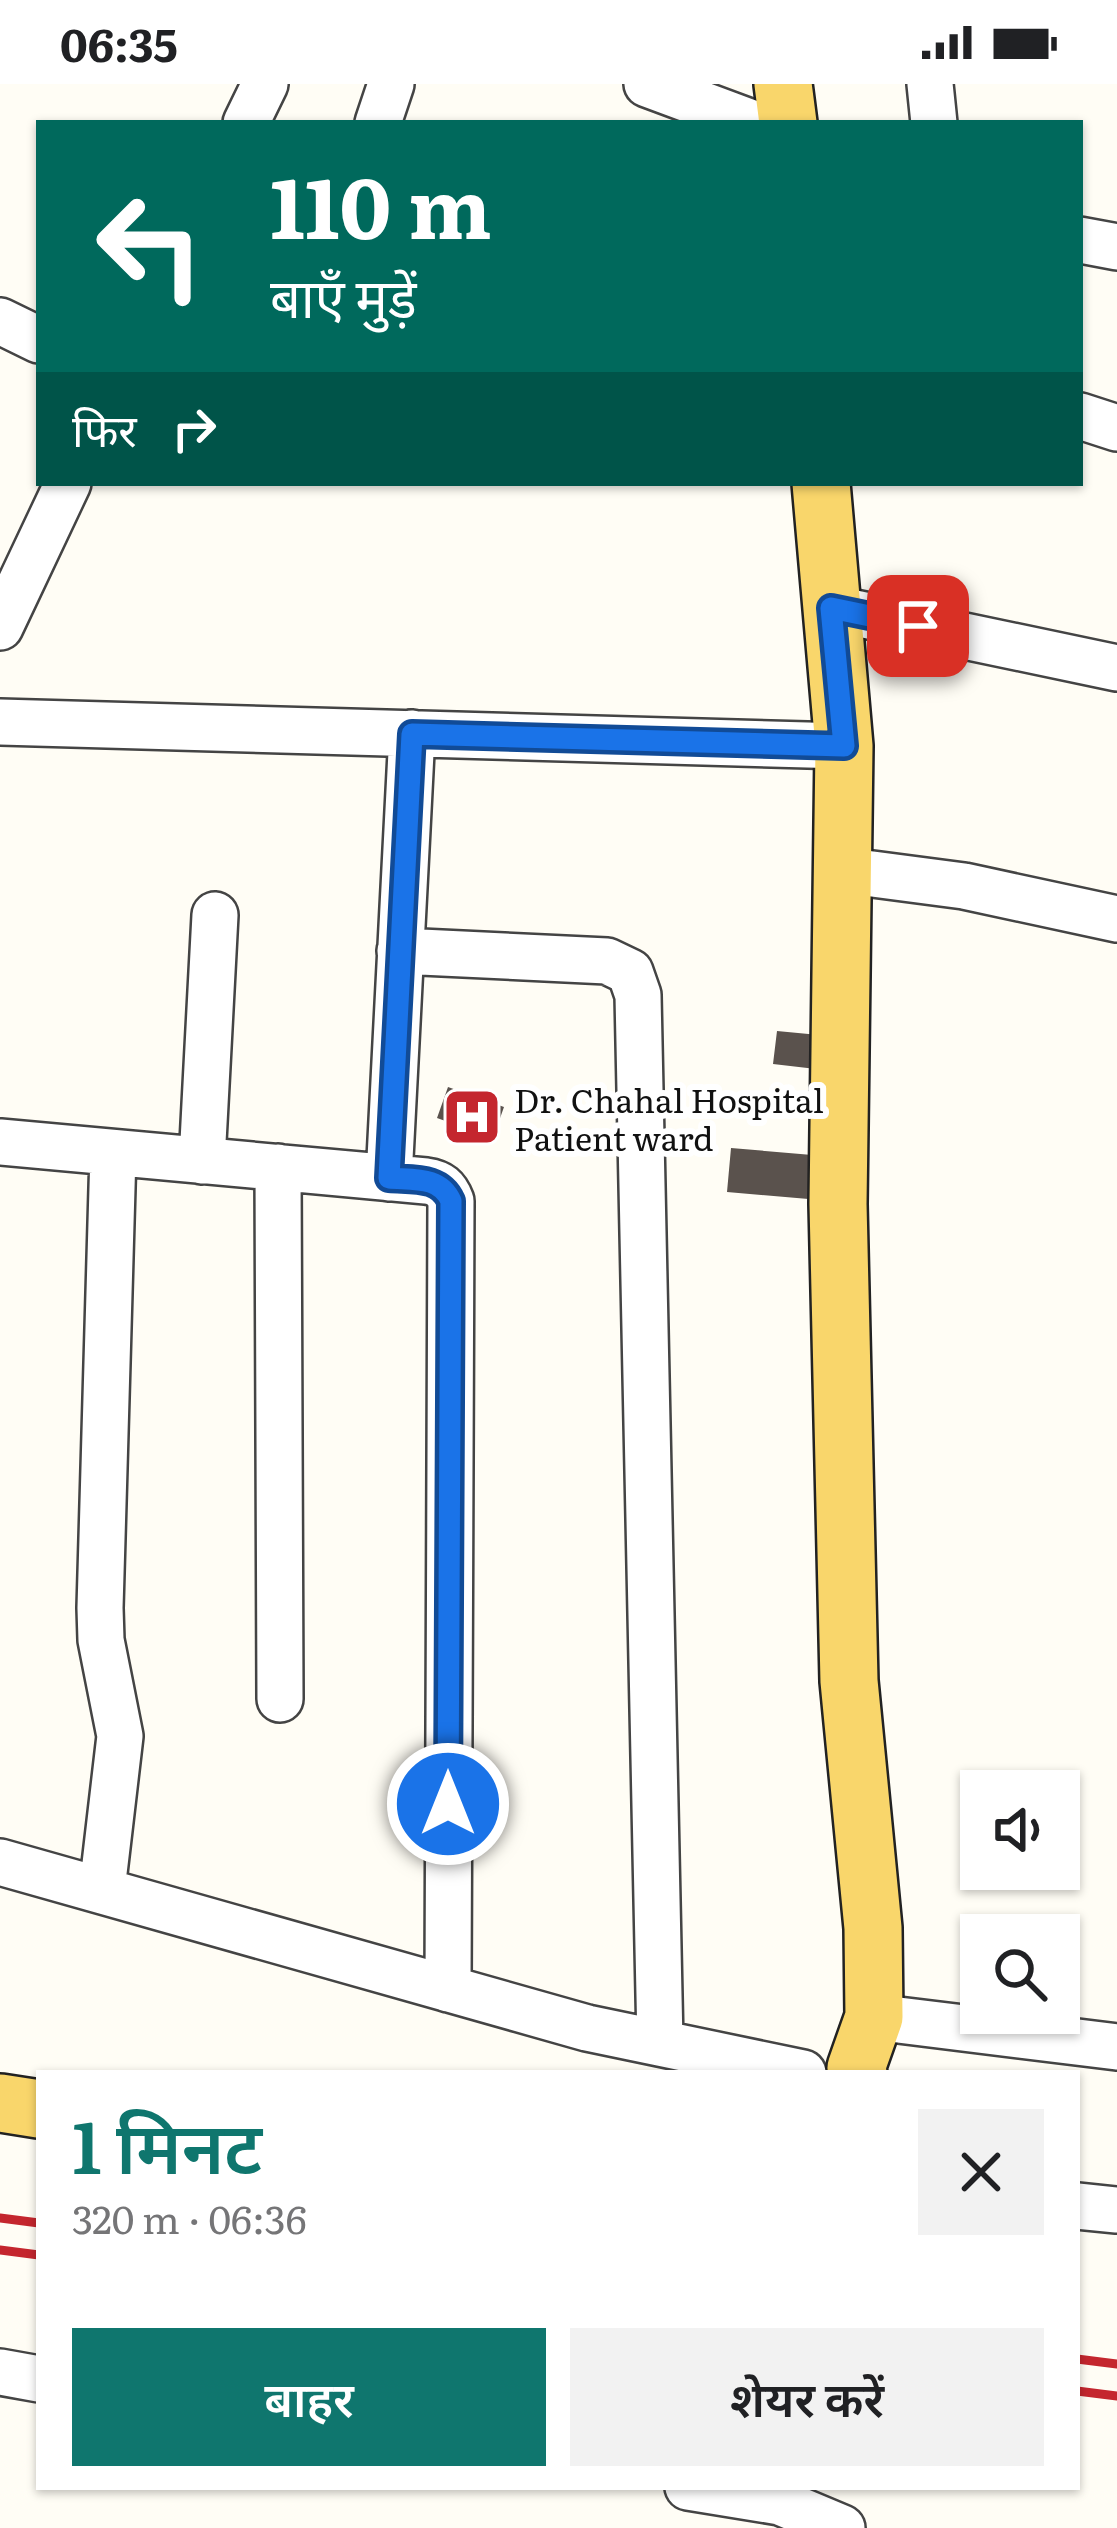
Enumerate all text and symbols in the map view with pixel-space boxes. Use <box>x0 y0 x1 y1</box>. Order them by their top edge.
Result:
text: 06:35 <box>60 9 178 76</box>
text: 110 m <box>270 140 492 265</box>
icon: left <box>72 168 228 324</box>
text: बाएँ मुड़ें <box>270 254 417 335</box>
text: फिर <box>72 394 137 461</box>
icon: right <box>161 396 227 462</box>
pin <box>867 575 969 677</box>
icon: arrive <box>885 593 951 659</box>
place label: Dr. Chahal Hospital Patient ward <box>514 1074 824 1161</box>
hospital icon: Dr. Chahal Hospital Patient ward <box>441 1086 503 1148</box>
position arrow <box>385 1741 511 1867</box>
map controls <box>960 1770 1080 2034</box>
button: sound <box>960 1770 1080 1890</box>
button: search <box>960 1914 1080 2034</box>
text: 1 मिनट <box>72 2089 262 2196</box>
button: close <box>918 2109 1044 2235</box>
text: 320 m · 06:36 <box>72 2188 307 2246</box>
button: बाहर <box>72 2328 546 2466</box>
button: शेयर करें <box>570 2328 1044 2466</box>

